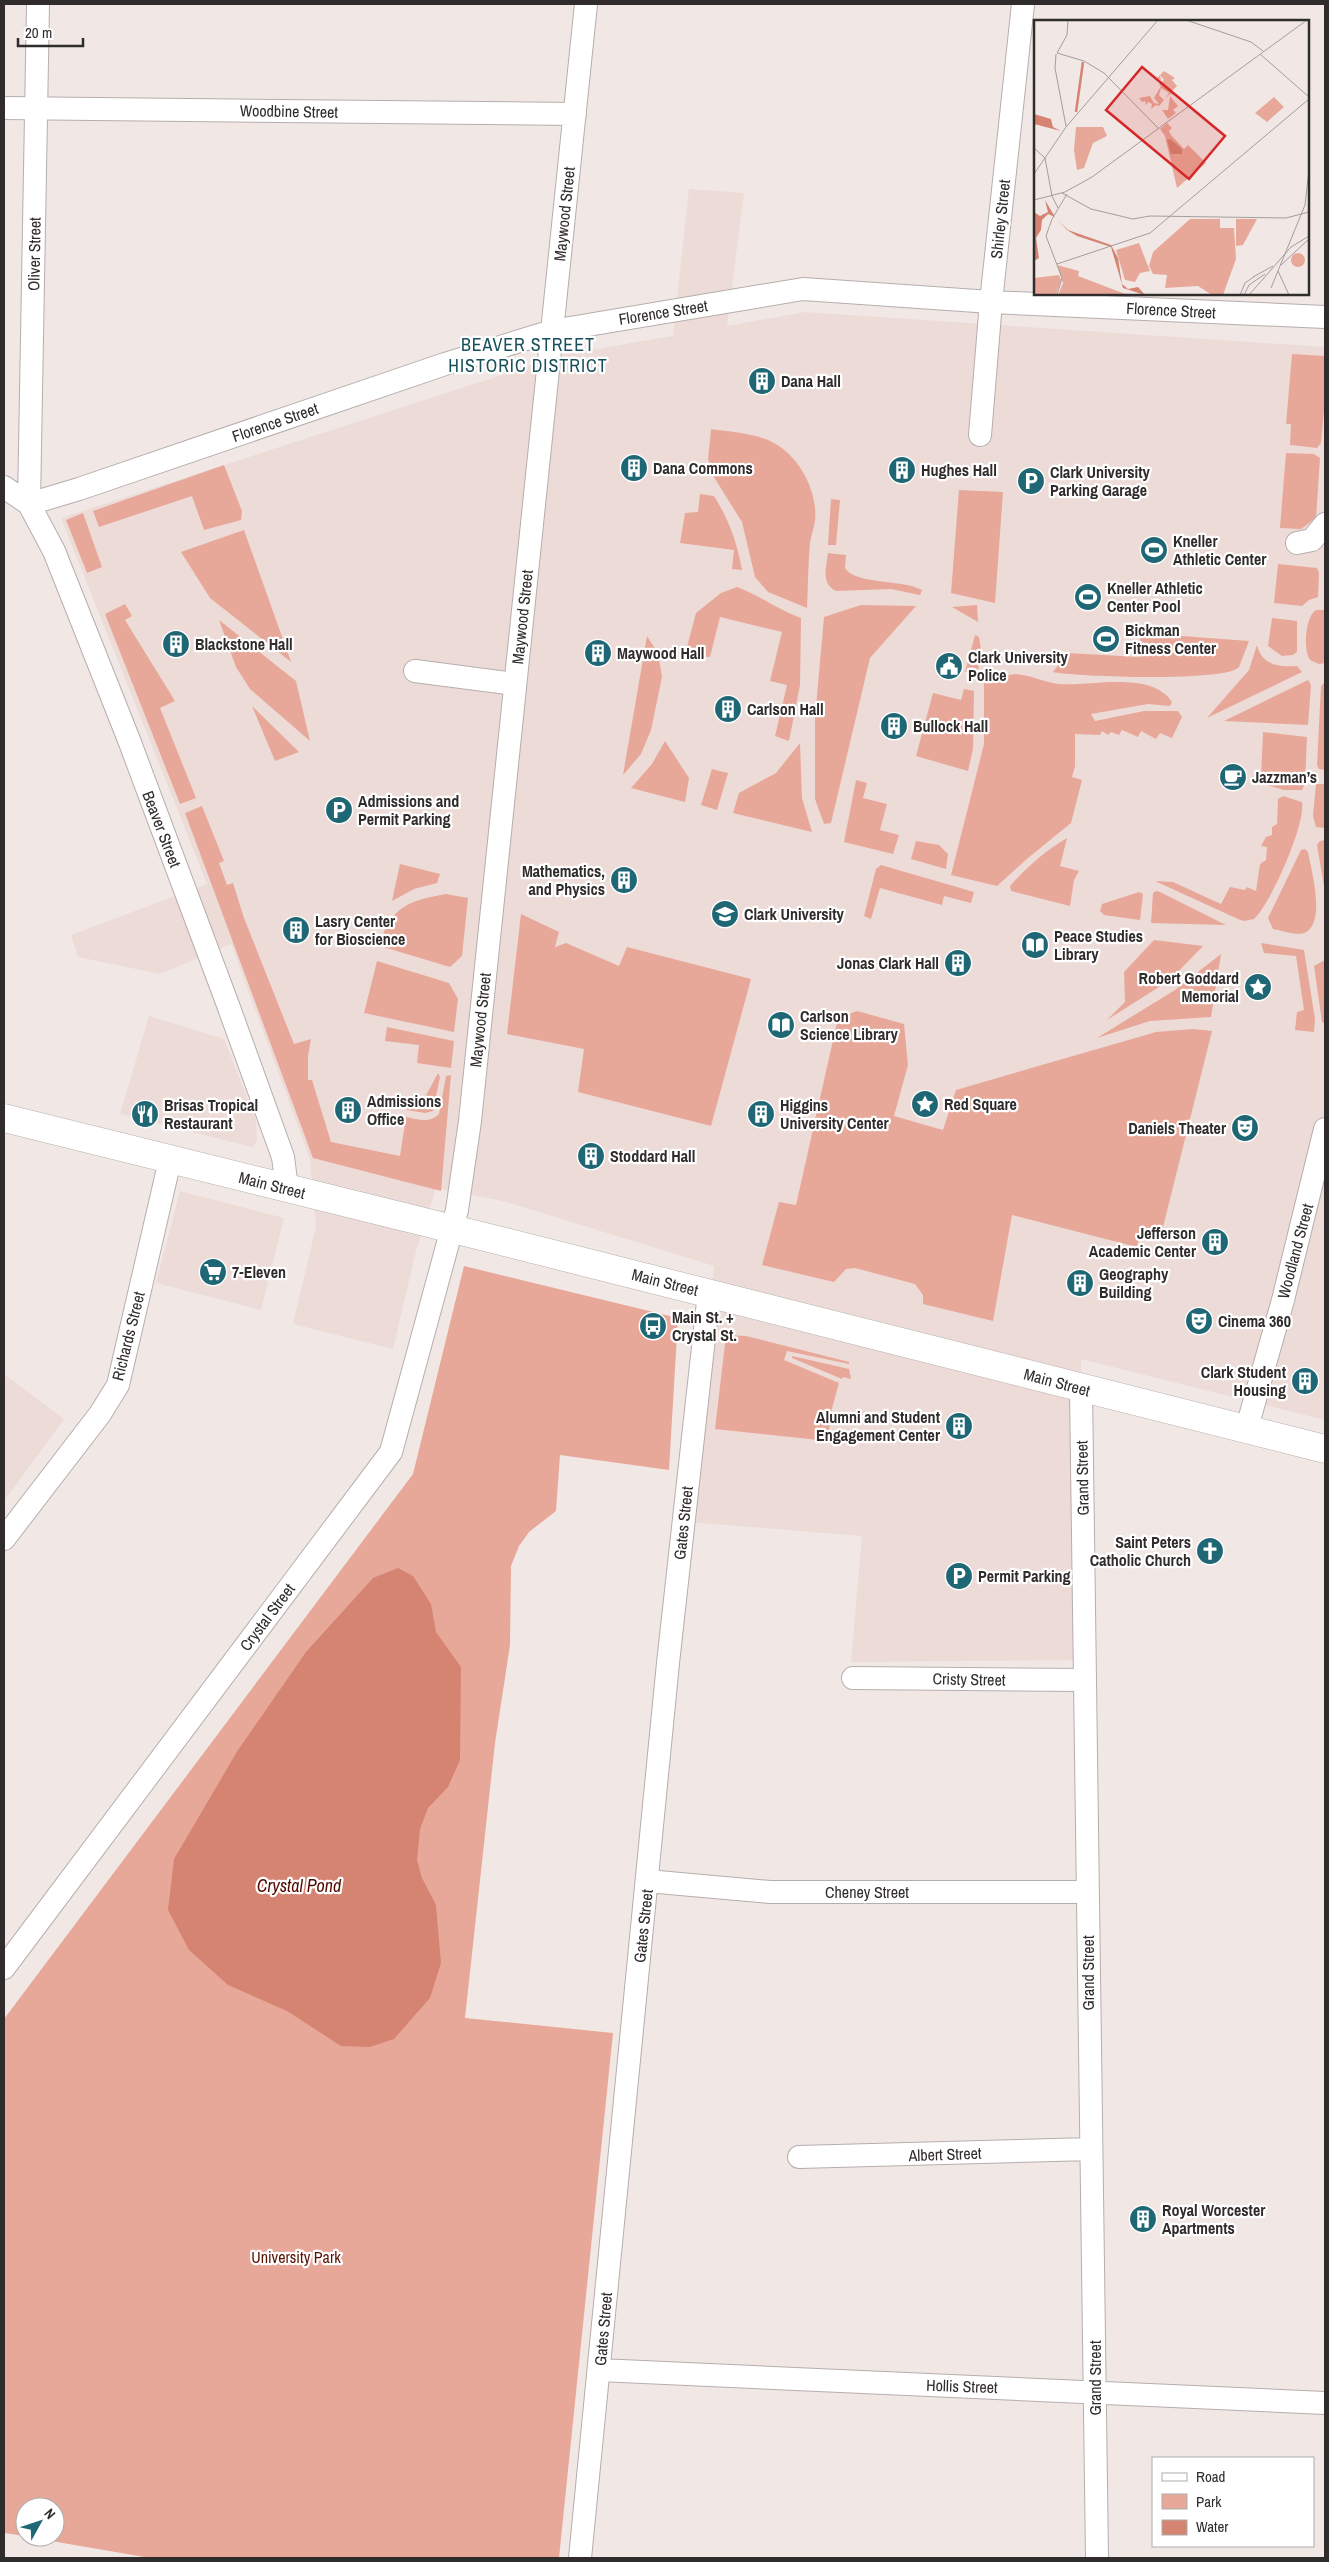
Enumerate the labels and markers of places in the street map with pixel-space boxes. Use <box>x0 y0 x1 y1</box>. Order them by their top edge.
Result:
building icon: Dana Hall <box>747 366 777 396</box>
place label: Dana Hall <box>781 370 841 392</box>
building icon: Dana Commons <box>619 453 649 483</box>
building icon: Hughes Hall <box>887 455 917 485</box>
place label: Dana Commons <box>653 457 753 479</box>
place label: Hughes Hall <box>921 459 997 481</box>
place label: Clark University Parking Garage <box>1050 461 1151 501</box>
parking icon: Clark University Parking Garage <box>1016 466 1046 496</box>
place label: Kneller Athletic Center <box>1173 530 1267 570</box>
sports icon: Kneller Athletic Center <box>1139 535 1169 565</box>
place label: Kneller Athletic Center Pool <box>1107 577 1203 617</box>
sports icon: Kneller Athletic Center Pool <box>1073 582 1103 612</box>
place label: Bickman Fitness Center <box>1125 619 1217 659</box>
sports icon: Bickman Fitness Center <box>1091 624 1121 654</box>
building icon: Blackstone Hall <box>161 629 191 659</box>
place label: Blackstone Hall <box>195 633 293 655</box>
building icon: Maywood Hall <box>583 638 613 668</box>
place label: Maywood Hall <box>617 642 705 664</box>
place label: Clark University Police <box>968 646 1069 686</box>
public building icon: Clark University Police <box>934 651 964 681</box>
building icon: Carlson Hall <box>713 694 743 724</box>
place label: Carlson Hall <box>747 698 824 720</box>
building icon: Bullock Hall <box>879 711 909 741</box>
place label: Bullock Hall <box>913 715 988 737</box>
cafe icon: Jazzman’s <box>1218 762 1248 792</box>
place label: Jazzman’s <box>1252 766 1317 788</box>
place label: Admissions and Permit Parking <box>358 790 459 830</box>
parking icon: Admissions and Permit Parking <box>324 795 354 825</box>
place label: Mathematics, and Physics <box>522 860 605 900</box>
building icon: Mathematics, and Physics <box>609 865 639 895</box>
school or university icon: Clark University <box>710 899 740 929</box>
place label: Clark University <box>744 903 845 925</box>
place label: Lasry Center for Bioscience <box>315 910 405 950</box>
building icon: Lasry Center for Bioscience <box>281 915 311 945</box>
place label: Peace Studies Library <box>1054 925 1143 965</box>
library icon: Peace Studies Library <box>1020 930 1050 960</box>
building icon: Jonas Clark Hall <box>943 948 973 978</box>
place label: Jonas Clark Hall <box>837 952 939 974</box>
place label: Robert Goddard Memorial <box>1138 967 1239 1007</box>
place icon: Robert Goddard Memorial <box>1243 972 1273 1002</box>
place label: Carlson Science Library <box>800 1005 898 1045</box>
library icon: Carlson Science Library <box>766 1010 796 1040</box>
place icon: Red Square <box>910 1089 940 1119</box>
place label: Admissions Office <box>367 1090 441 1130</box>
place label: Red Square <box>944 1093 1017 1115</box>
place label: Brisas Tropical Restaurant <box>164 1094 258 1134</box>
place label: Higgins University Center <box>780 1094 890 1134</box>
building icon: Admissions Office <box>333 1095 363 1125</box>
restaurant icon: Brisas Tropical Restaurant <box>130 1099 160 1129</box>
building icon: Higgins University Center <box>746 1099 776 1129</box>
theatre icon: Daniels Theater <box>1230 1113 1260 1143</box>
place label: Daniels Theater <box>1128 1117 1227 1139</box>
building icon: Stoddard Hall <box>576 1141 606 1171</box>
place label: Stoddard Hall <box>610 1145 695 1167</box>
place label: Jefferson Academic Center <box>1089 1222 1197 1262</box>
building icon: Jefferson Academic Center <box>1200 1227 1230 1257</box>
supermarket icon: 7-Eleven <box>198 1257 228 1287</box>
place label: 7-Eleven <box>232 1261 286 1283</box>
place label: Geography Building <box>1099 1263 1169 1303</box>
building icon: Geography Building <box>1065 1268 1095 1298</box>
place label: Main St. + Crystal St. <box>672 1306 737 1346</box>
theatre icon: Cinema 360 <box>1184 1306 1214 1336</box>
place label: Cinema 360 <box>1218 1310 1291 1332</box>
bus stop icon: Main St. + Crystal St. <box>638 1311 668 1341</box>
place label: Clark Student Housing <box>1201 1361 1287 1401</box>
building icon: Clark Student Housing <box>1290 1366 1320 1396</box>
place label: Alumni and Student Engagement Center <box>816 1406 941 1446</box>
building icon: Alumni and Student Engagement Center <box>944 1411 974 1441</box>
place label: Saint Peters Catholic Church <box>1090 1531 1191 1571</box>
church icon: Saint Peters Catholic Church <box>1195 1536 1225 1566</box>
parking icon: Permit Parking <box>944 1561 974 1591</box>
place label: Permit Parking <box>978 1565 1071 1587</box>
place label: Royal Worcester Apartments <box>1162 2199 1266 2239</box>
building icon: Royal Worcester Apartments <box>1128 2204 1158 2234</box>

